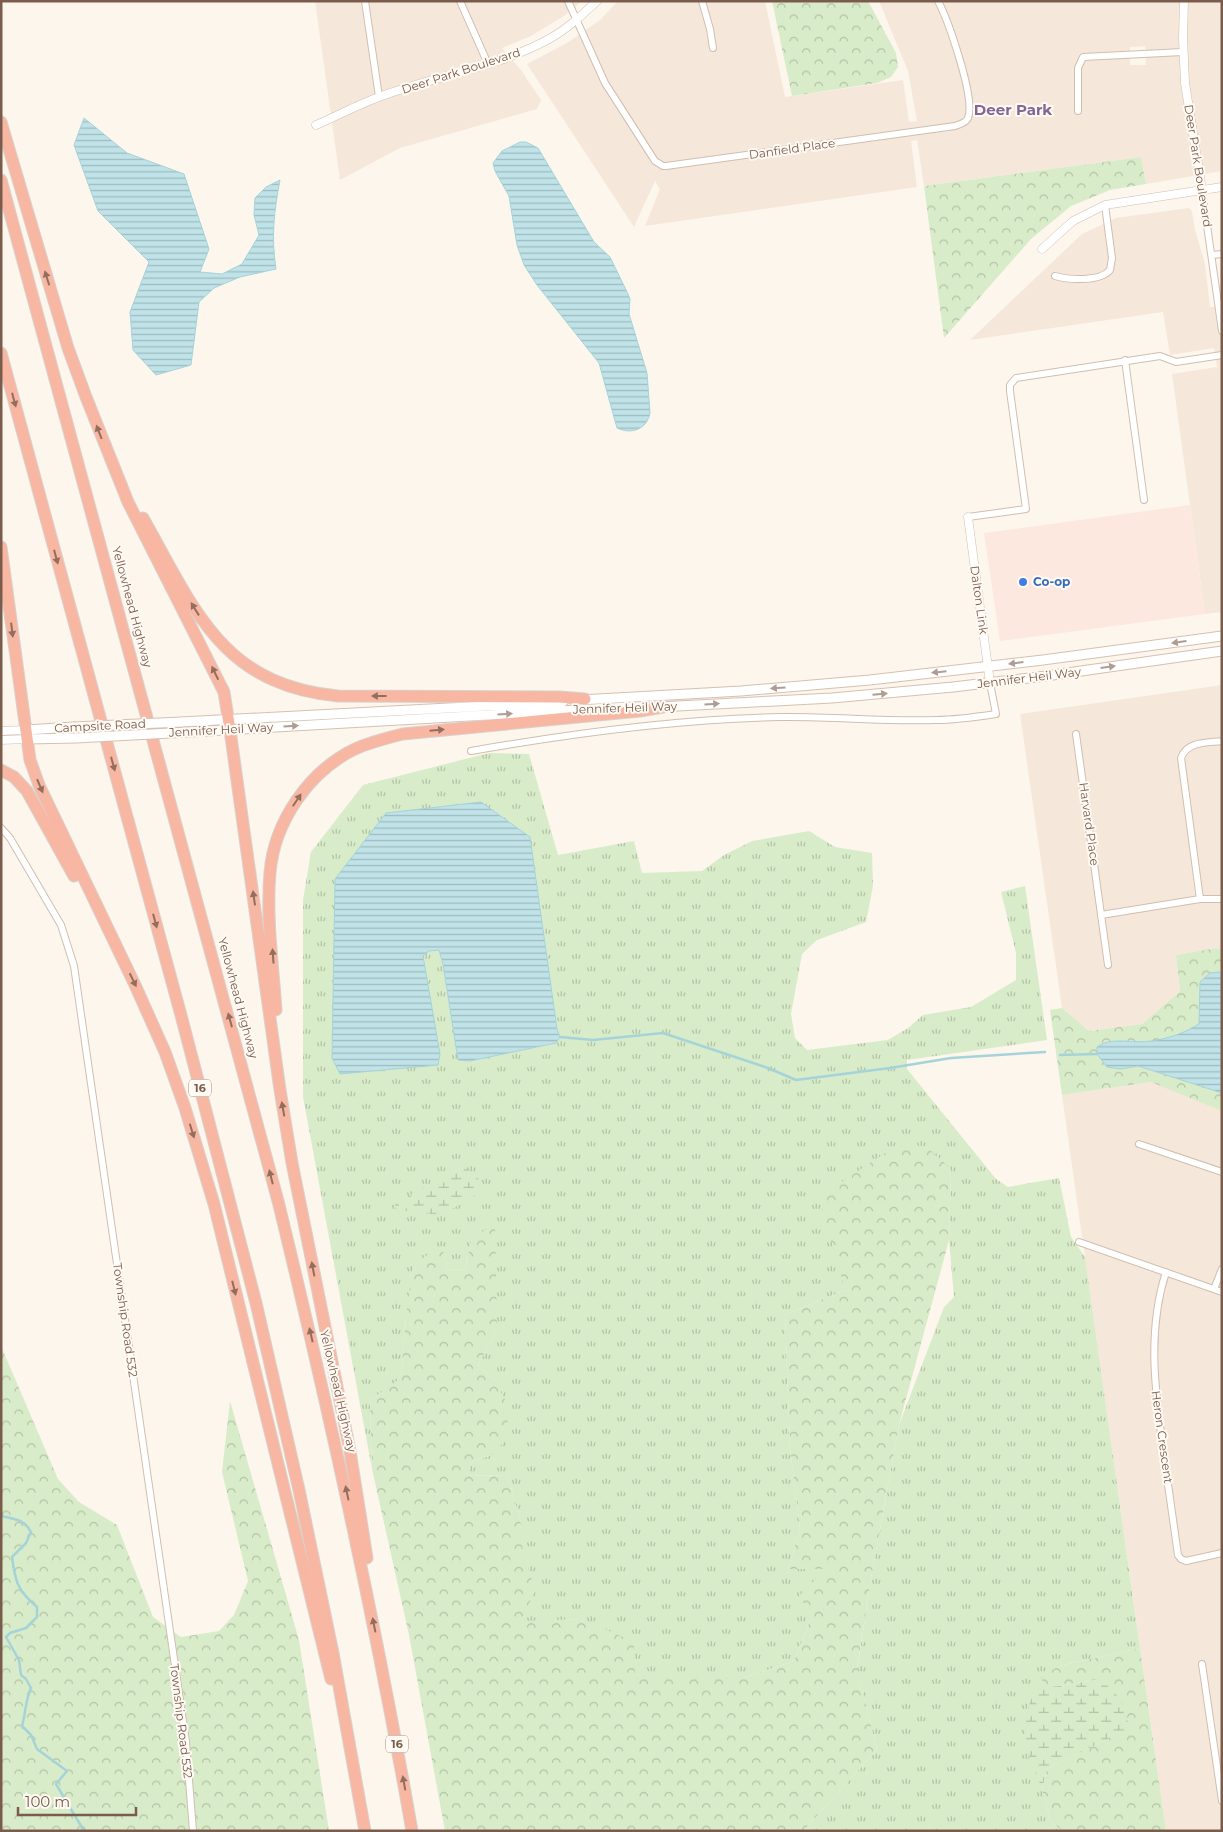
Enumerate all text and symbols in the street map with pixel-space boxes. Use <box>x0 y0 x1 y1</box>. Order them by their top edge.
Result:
street label: Deer Park Boulevard <box>400 44 522 97</box>
district label: Deer Park <box>974 100 1052 119</box>
street label: Deer Park Boulevard <box>1181 103 1216 228</box>
street label: Danfield Place <box>748 135 836 162</box>
one-way arrow <box>42 270 50 285</box>
one-way arrow <box>10 392 18 407</box>
one-way arrow <box>95 424 102 439</box>
street label: Yellowhead Highway <box>109 545 156 670</box>
one-way arrow <box>53 549 61 564</box>
street label: Dalton Link <box>967 565 992 636</box>
place label: Co-op <box>1033 574 1070 589</box>
marker: Co-op <box>1017 576 1029 588</box>
one-way arrow <box>191 602 200 616</box>
one-way arrow <box>8 623 16 639</box>
one-way arrow <box>1170 638 1186 646</box>
one-way arrow <box>1007 659 1023 667</box>
one-way arrow <box>1100 663 1116 671</box>
street label: Jennifer Heil Way <box>975 664 1082 691</box>
one-way arrow <box>210 666 218 680</box>
one-way arrow <box>931 668 947 676</box>
one-way arrow <box>769 685 785 693</box>
one-way arrow <box>873 689 889 697</box>
one-way arrow <box>370 692 386 700</box>
street label: Jennifer Heil Way <box>571 698 678 717</box>
one-way arrow <box>704 700 720 708</box>
one-way arrow <box>498 709 514 717</box>
street label: Campsite Road <box>54 716 146 735</box>
street label: Jennifer Heil Way <box>167 719 274 740</box>
one-way arrow <box>283 722 299 730</box>
one-way arrow <box>429 725 445 733</box>
one-way arrow <box>109 757 117 772</box>
one-way arrow <box>36 779 44 793</box>
street label: Harvard Place <box>1076 781 1103 867</box>
one-way arrow <box>293 793 302 807</box>
one-way arrow <box>249 889 257 905</box>
one-way arrow <box>152 914 160 929</box>
street label: Yellowhead Highway <box>215 936 262 1061</box>
one-way arrow <box>268 948 276 964</box>
one-way arrow <box>129 973 137 987</box>
one-way arrow <box>225 1012 233 1027</box>
road number: 16 <box>189 1080 211 1096</box>
one-way arrow <box>279 1101 287 1117</box>
one-way arrow <box>188 1124 196 1139</box>
one-way arrow <box>267 1169 275 1184</box>
one-way arrow <box>309 1261 317 1276</box>
street label: Township Road 532 <box>110 1262 141 1378</box>
one-way arrow <box>230 1280 238 1295</box>
one-way arrow <box>307 1327 315 1342</box>
street label: Yellowhead Highway <box>317 1328 360 1454</box>
street label: Heron Crescent <box>1149 1390 1176 1484</box>
one-way arrow <box>342 1485 350 1501</box>
one-way arrow <box>370 1617 378 1632</box>
street label: Township Road 532 <box>167 1663 196 1779</box>
road number: 16 <box>386 1736 408 1752</box>
one-way arrow <box>399 1774 407 1790</box>
scale bar <box>18 1784 135 1816</box>
text: 100 m <box>25 1792 70 1811</box>

